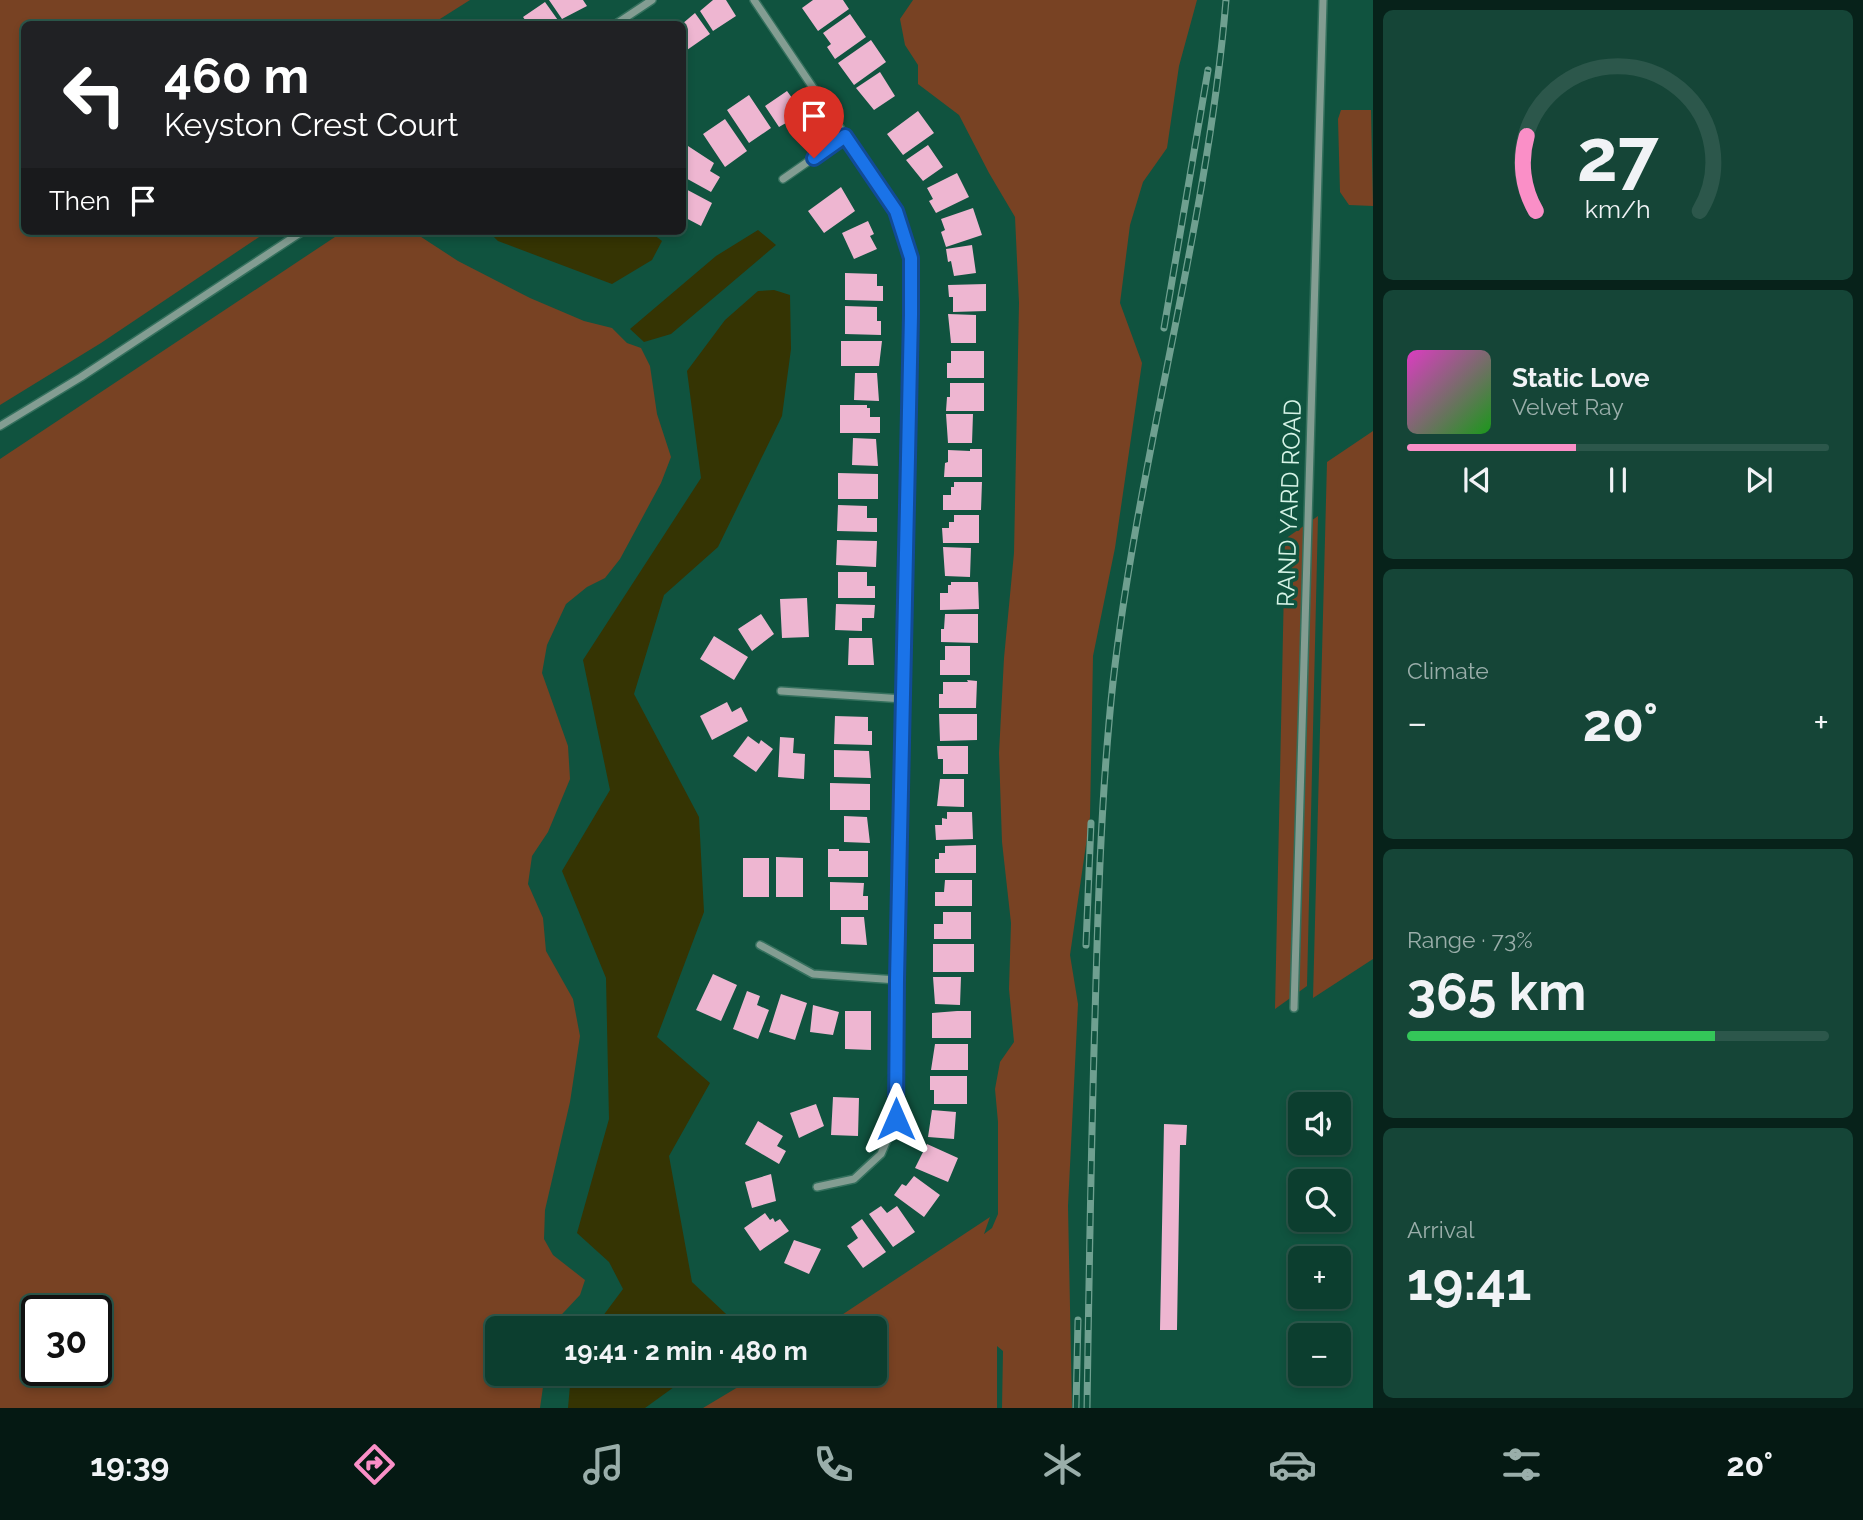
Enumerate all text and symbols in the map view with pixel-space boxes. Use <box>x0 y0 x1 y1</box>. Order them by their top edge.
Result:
text: 460 m <box>164 47 309 104</box>
icon: left <box>49 49 140 140</box>
pin <box>784 86 844 158</box>
icon: arrive <box>795 97 833 135</box>
text: Keyston Crest Court <box>164 106 458 143</box>
text: 27 <box>1577 113 1659 198</box>
icon: arrive <box>124 182 162 220</box>
text: Then <box>49 186 110 216</box>
text: km/h <box>1585 194 1651 224</box>
text: Static Love <box>1512 363 1650 393</box>
text: Velvet Ray <box>1512 393 1624 420</box>
street label: RAND YARD ROAD <box>1271 398 1307 608</box>
icon: previous <box>1458 461 1496 499</box>
icon: pause <box>1599 461 1637 499</box>
icon: next <box>1740 461 1778 499</box>
text: Climate <box>1407 657 1489 684</box>
text: 20° <box>1583 692 1658 753</box>
text: − <box>1407 700 1427 745</box>
text: + <box>1813 700 1829 745</box>
text: Range · 73% <box>1407 926 1533 953</box>
text: 365 km <box>1407 961 1586 1022</box>
position arrow <box>859 1082 933 1156</box>
map controls <box>1288 1092 1351 1386</box>
button: sound <box>1288 1092 1351 1155</box>
button: search <box>1288 1169 1351 1232</box>
text: Arrival <box>1407 1216 1474 1243</box>
button: + <box>1288 1246 1351 1309</box>
text: 19:41 <box>1407 1251 1532 1312</box>
speed limit sign: 30 <box>21 1295 112 1386</box>
button: − <box>1288 1323 1351 1386</box>
text: 19:41 · 2 min · 480 m <box>564 1336 808 1366</box>
icon: directions <box>350 1440 399 1489</box>
icon: music <box>579 1440 628 1489</box>
icon: phone <box>809 1440 858 1489</box>
icon: climate <box>1038 1440 1087 1489</box>
icon: car <box>1268 1440 1317 1489</box>
icon: filters <box>1497 1440 1546 1489</box>
text: 19:39 <box>90 1446 169 1483</box>
text: 20° <box>1726 1446 1773 1483</box>

